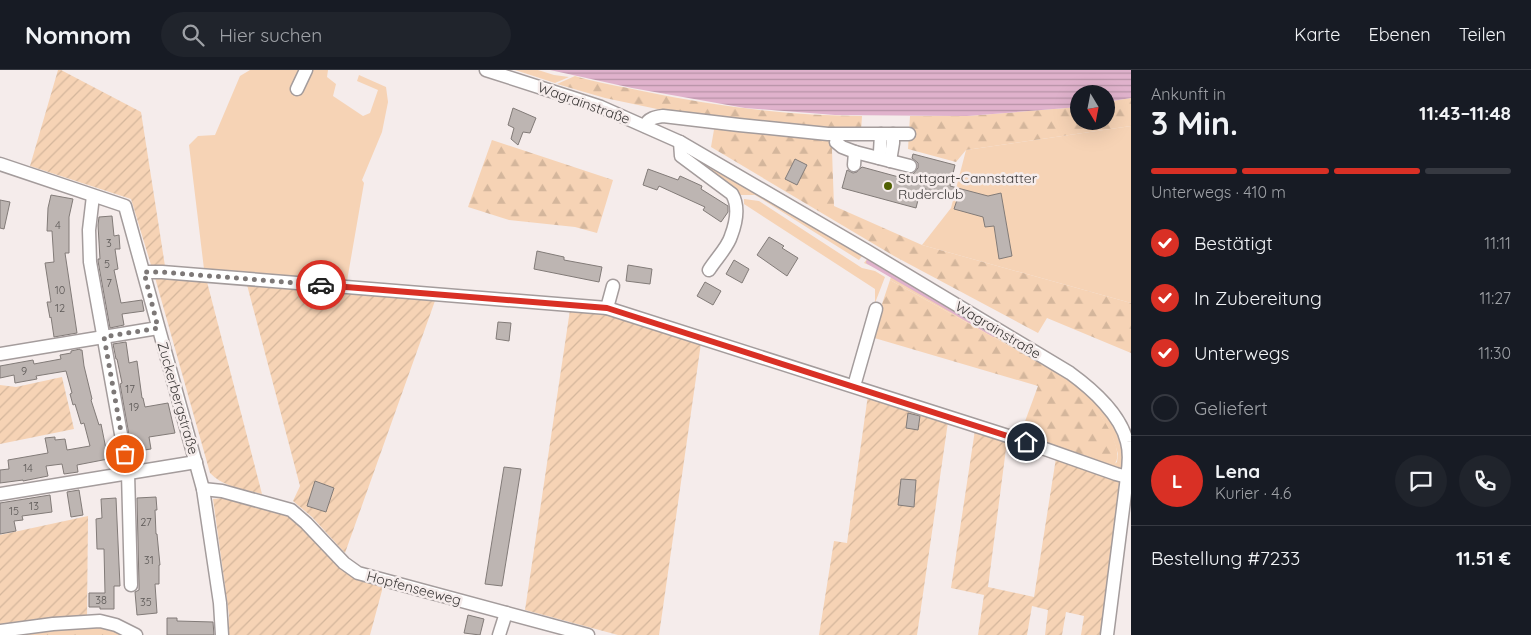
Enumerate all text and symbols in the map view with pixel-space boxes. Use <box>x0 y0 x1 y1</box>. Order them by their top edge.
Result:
search box <box>161 12 511 57</box>
text: Nomnom <box>25 20 131 50</box>
icon: search <box>179 21 207 49</box>
text: Hier suchen <box>219 23 322 47</box>
text: Karte <box>1294 23 1340 46</box>
text: Ebenen <box>1368 23 1431 46</box>
text: Teilen <box>1459 23 1506 46</box>
street label: Wagrainstraße <box>535 78 633 128</box>
text: Ankunft in <box>1151 84 1226 104</box>
north arrow <box>1070 85 1115 130</box>
map controls <box>1070 85 1115 130</box>
text: 11:43–11:48 <box>1419 101 1511 125</box>
text: 3 Min. <box>1151 103 1238 143</box>
place label: Stuttgart-Cannstatter Ruderclub <box>898 169 1038 203</box>
marker: Stuttgart-Cannstatter Ruderclub <box>882 180 894 192</box>
text: Unterwegs · 410 m <box>1151 182 1286 202</box>
house number: 4 <box>55 218 61 232</box>
icon: check <box>1151 229 1179 257</box>
text: Bestätigt <box>1194 231 1273 255</box>
text: 11:11 <box>1484 233 1511 253</box>
house number: 3 <box>106 236 112 250</box>
house number: 5 <box>104 257 110 271</box>
courier <box>296 260 346 310</box>
icon: car <box>307 271 335 299</box>
house number: 7 <box>106 276 112 290</box>
house number: 10 <box>55 283 65 297</box>
icon: check <box>1151 284 1179 312</box>
text: In Zubereitung <box>1194 286 1322 310</box>
text: 11:27 <box>1479 288 1511 308</box>
street label: Wagrainstraße <box>952 297 1044 363</box>
house number: 12 <box>55 301 65 315</box>
icon: check <box>1151 339 1179 367</box>
street label: Zuckerbergstraße <box>153 340 203 456</box>
text: Unterwegs <box>1194 341 1289 365</box>
text: 11:30 <box>1478 343 1511 363</box>
house number: 9 <box>21 364 27 378</box>
house number: 17 <box>125 382 135 396</box>
text: Geliefert <box>1194 396 1268 420</box>
house number: 19 <box>129 400 139 414</box>
pin <box>1005 421 1047 463</box>
icon: home <box>1012 428 1040 456</box>
pin <box>104 433 146 475</box>
icon: bag <box>111 440 139 468</box>
button: chat <box>1395 455 1447 507</box>
button: phone <box>1459 455 1511 507</box>
text: Lena <box>1215 459 1260 483</box>
house number: 14 <box>23 461 33 475</box>
text: L <box>1172 469 1182 493</box>
text: Kurier · 4.6 <box>1215 483 1291 503</box>
house number: 13 <box>29 499 39 513</box>
house number: 15 <box>9 504 19 518</box>
house number: 27 <box>140 515 152 529</box>
text: Bestellung #7233 <box>1151 546 1300 570</box>
text: 11.51 € <box>1456 546 1511 570</box>
house number: 31 <box>144 553 154 567</box>
street label: Hopfenseeweg <box>365 567 463 609</box>
house number: 38 <box>95 593 107 607</box>
house number: 35 <box>140 595 152 609</box>

